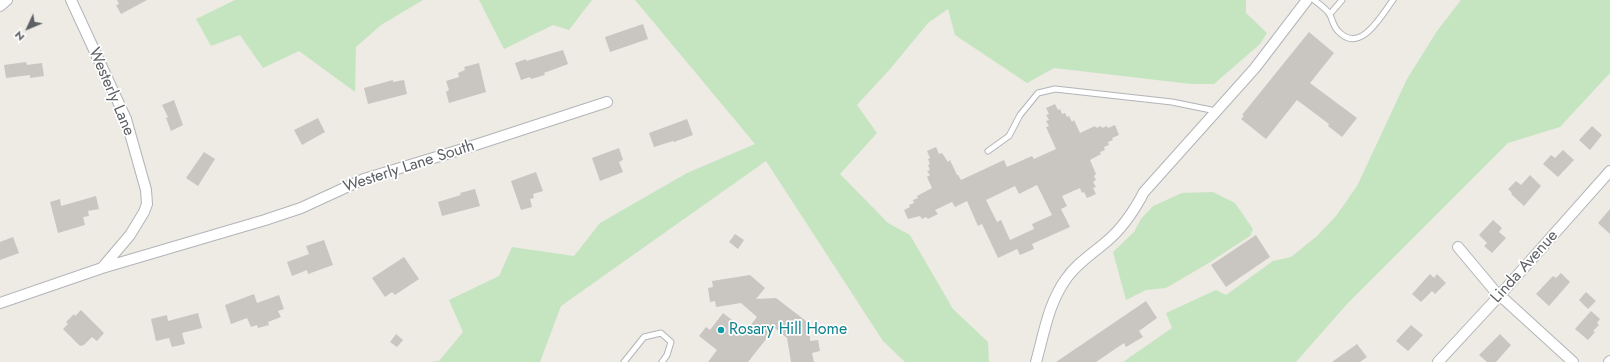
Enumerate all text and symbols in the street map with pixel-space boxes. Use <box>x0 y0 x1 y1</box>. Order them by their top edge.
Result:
north arrow <box>8 8 48 48</box>
text: N <box>11 28 28 45</box>
street label: Westerly Lane <box>84 45 138 139</box>
street label: Westerly Lane South <box>341 137 477 197</box>
street label: Linda Avenue <box>1487 227 1563 307</box>
place label: Rosary Hill Home <box>729 320 847 340</box>
marker: Rosary Hill Home <box>716 325 726 335</box>

